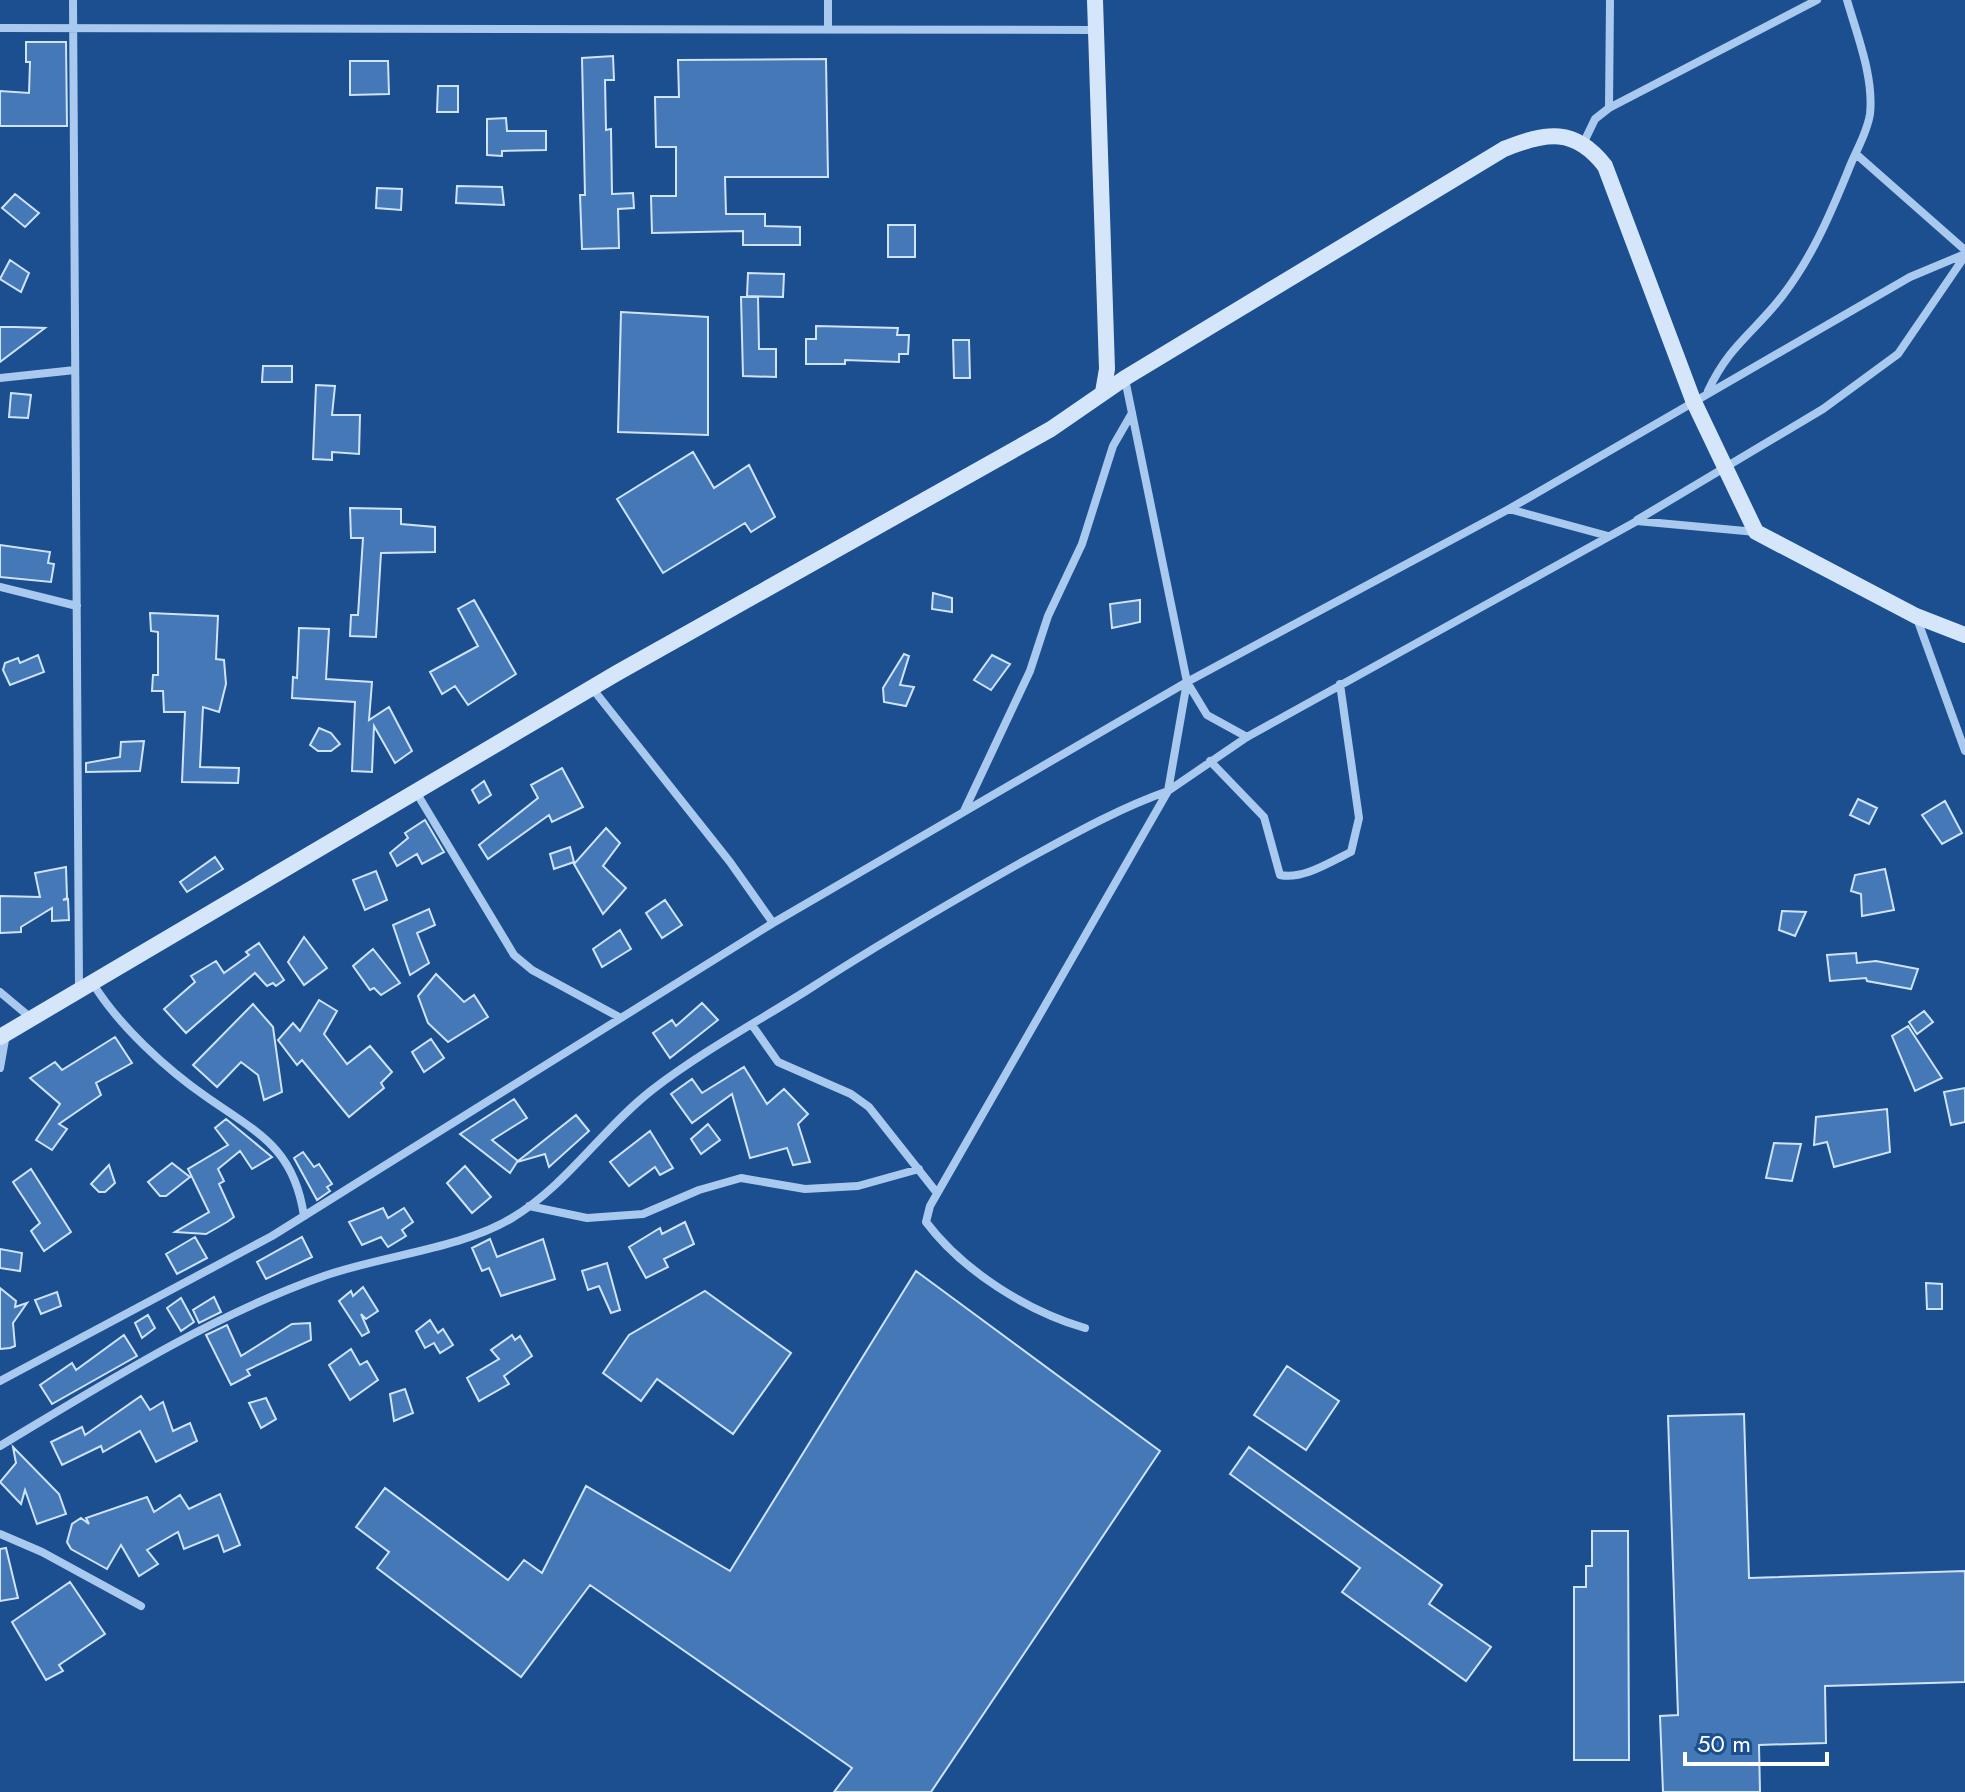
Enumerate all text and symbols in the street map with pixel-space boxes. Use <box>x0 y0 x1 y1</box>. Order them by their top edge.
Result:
scale bar <box>1685 1716 1827 1766</box>
text: 50 m <box>1697 1726 1751 1761</box>

